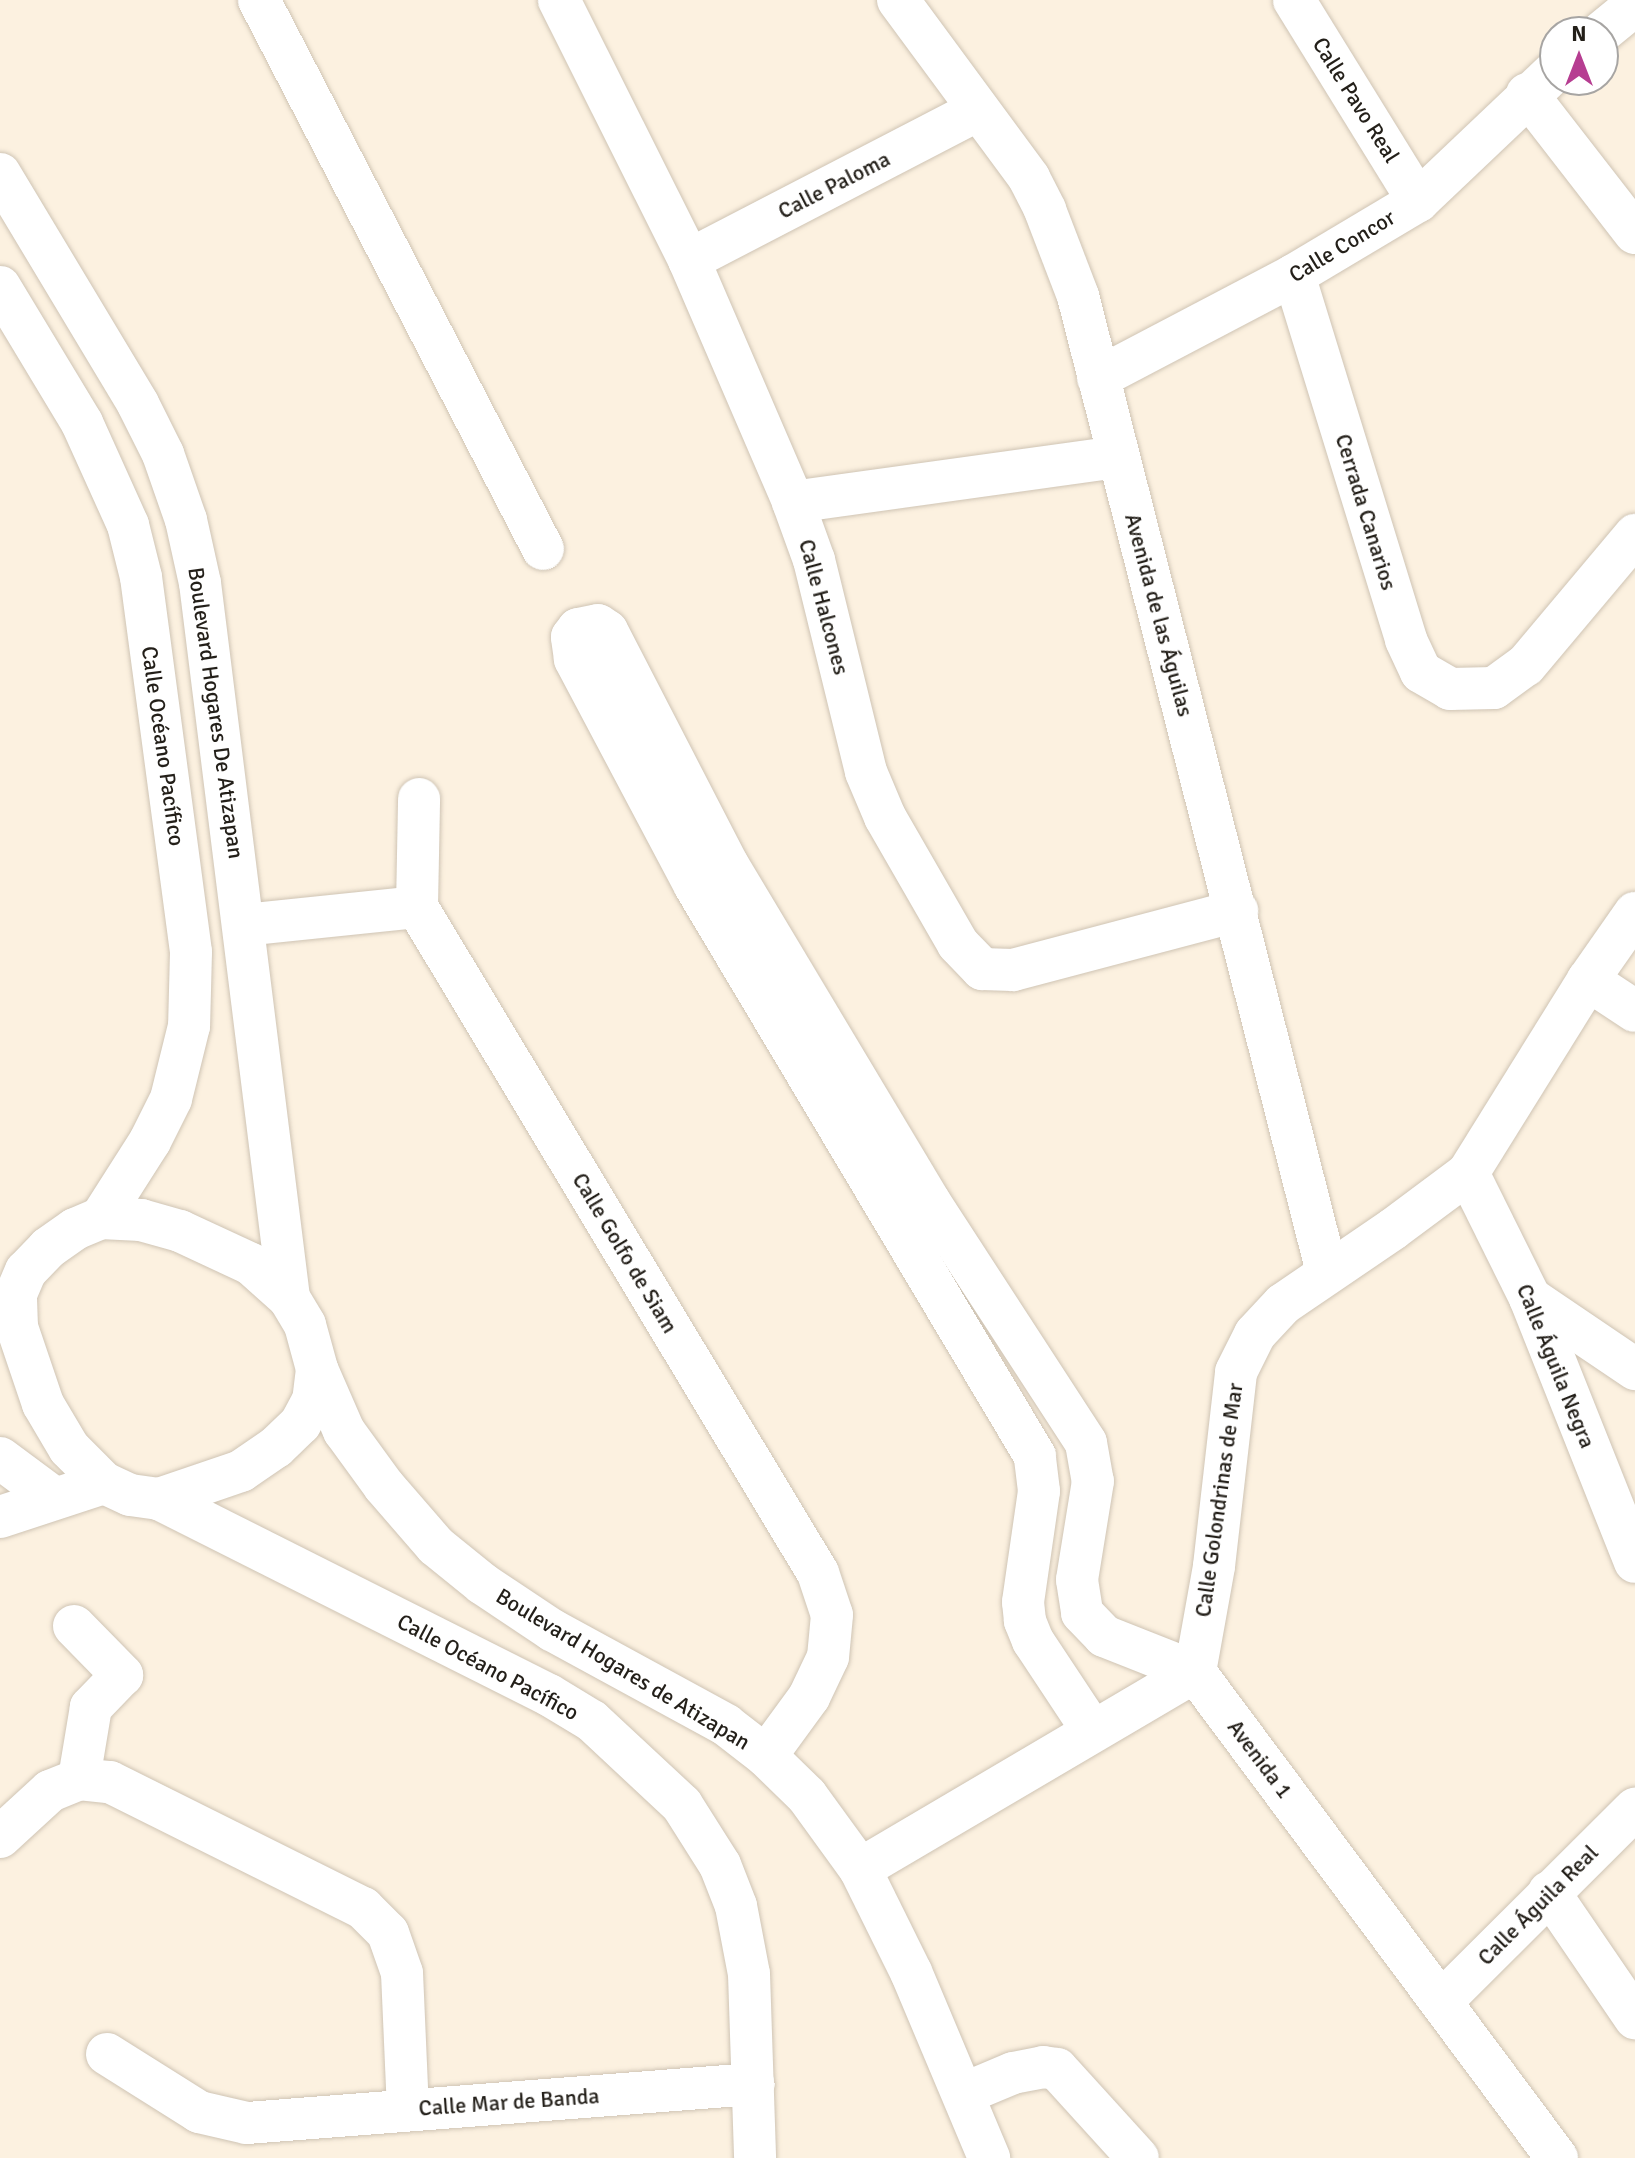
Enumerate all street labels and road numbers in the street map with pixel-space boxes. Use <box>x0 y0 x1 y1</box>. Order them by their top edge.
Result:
street label: Calle Pavo Real <box>1307 32 1405 168</box>
street label: Calle Paloma <box>774 146 894 224</box>
street label: Calle Concor <box>1284 204 1400 288</box>
street label: Cerrada Canarios <box>1330 431 1402 593</box>
street label: Avenida de las Águilas <box>1119 511 1199 719</box>
street label: Calle Halcones <box>793 536 855 678</box>
street label: Boulevard Hogares De Atizapan <box>182 565 250 861</box>
street label: Calle Océano Pacífico <box>136 644 190 848</box>
street label: Calle Golfo de Siam <box>567 1168 683 1338</box>
street label: Calle Águila Negra <box>1511 1280 1601 1452</box>
street label: Calle Golondrinas de Mar <box>1189 1381 1249 1619</box>
street label: Boulevard Hogares de Atizapan <box>491 1583 755 1755</box>
street label: Calle Océano Pacífico <box>393 1608 583 1726</box>
street label: Avenida 1 <box>1222 1715 1298 1803</box>
street label: Calle Águila Real <box>1472 1839 1604 1971</box>
street label: Calle Mar de Banda <box>418 2083 600 2121</box>

